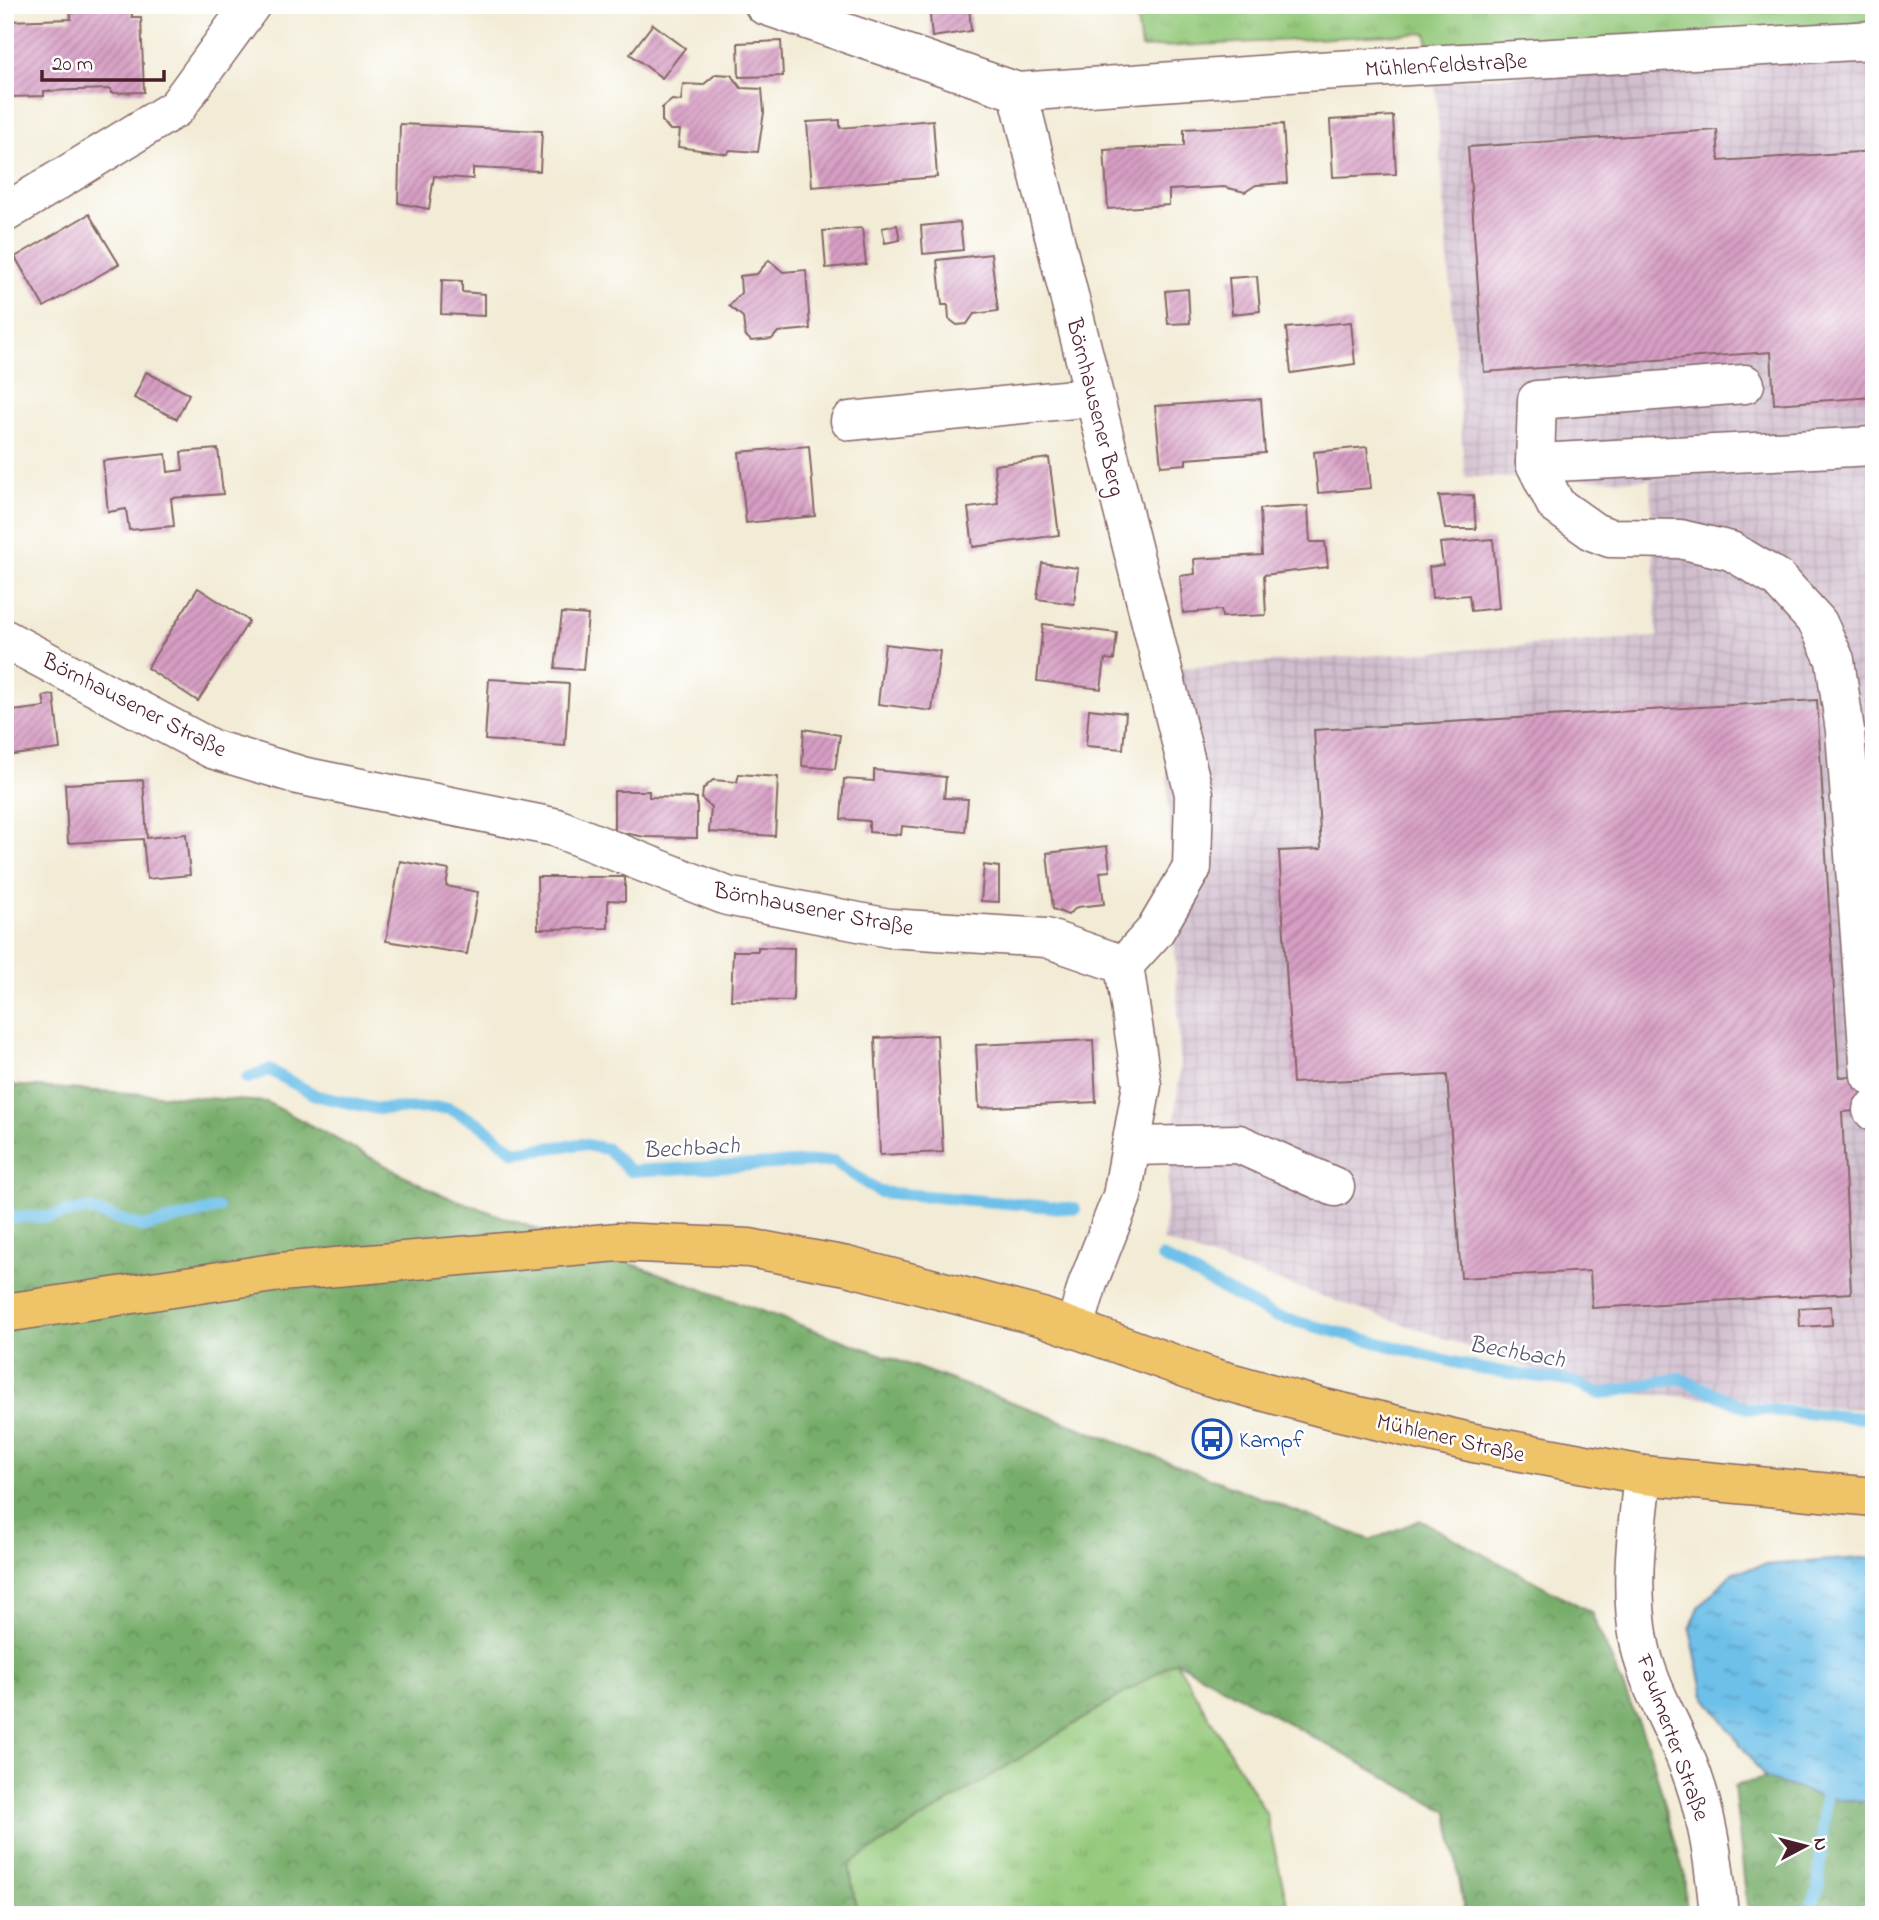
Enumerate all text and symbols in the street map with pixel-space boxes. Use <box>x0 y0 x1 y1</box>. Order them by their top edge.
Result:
scale bar <box>42 38 164 82</box>
street label: Mühlenfeldstraße <box>1364 46 1529 87</box>
text: 20 m <box>52 50 93 80</box>
street label: Börnhausener Berg <box>1055 314 1133 500</box>
street label: Börnhausener Straße <box>35 645 233 767</box>
street label: Börnhausener Straße <box>710 875 917 946</box>
water label: Bechbach <box>642 1129 741 1170</box>
water label: Bechbach <box>1466 1328 1568 1379</box>
street label: Mühlener Straße <box>1373 1406 1528 1473</box>
bus stop icon: Kampf <box>1191 1418 1233 1460</box>
place label: Kampf <box>1239 1425 1304 1458</box>
street label: Faulmerter Straße <box>1626 1649 1717 1826</box>
north arrow <box>1770 1812 1840 1882</box>
text: N <box>1805 1836 1834 1852</box>

